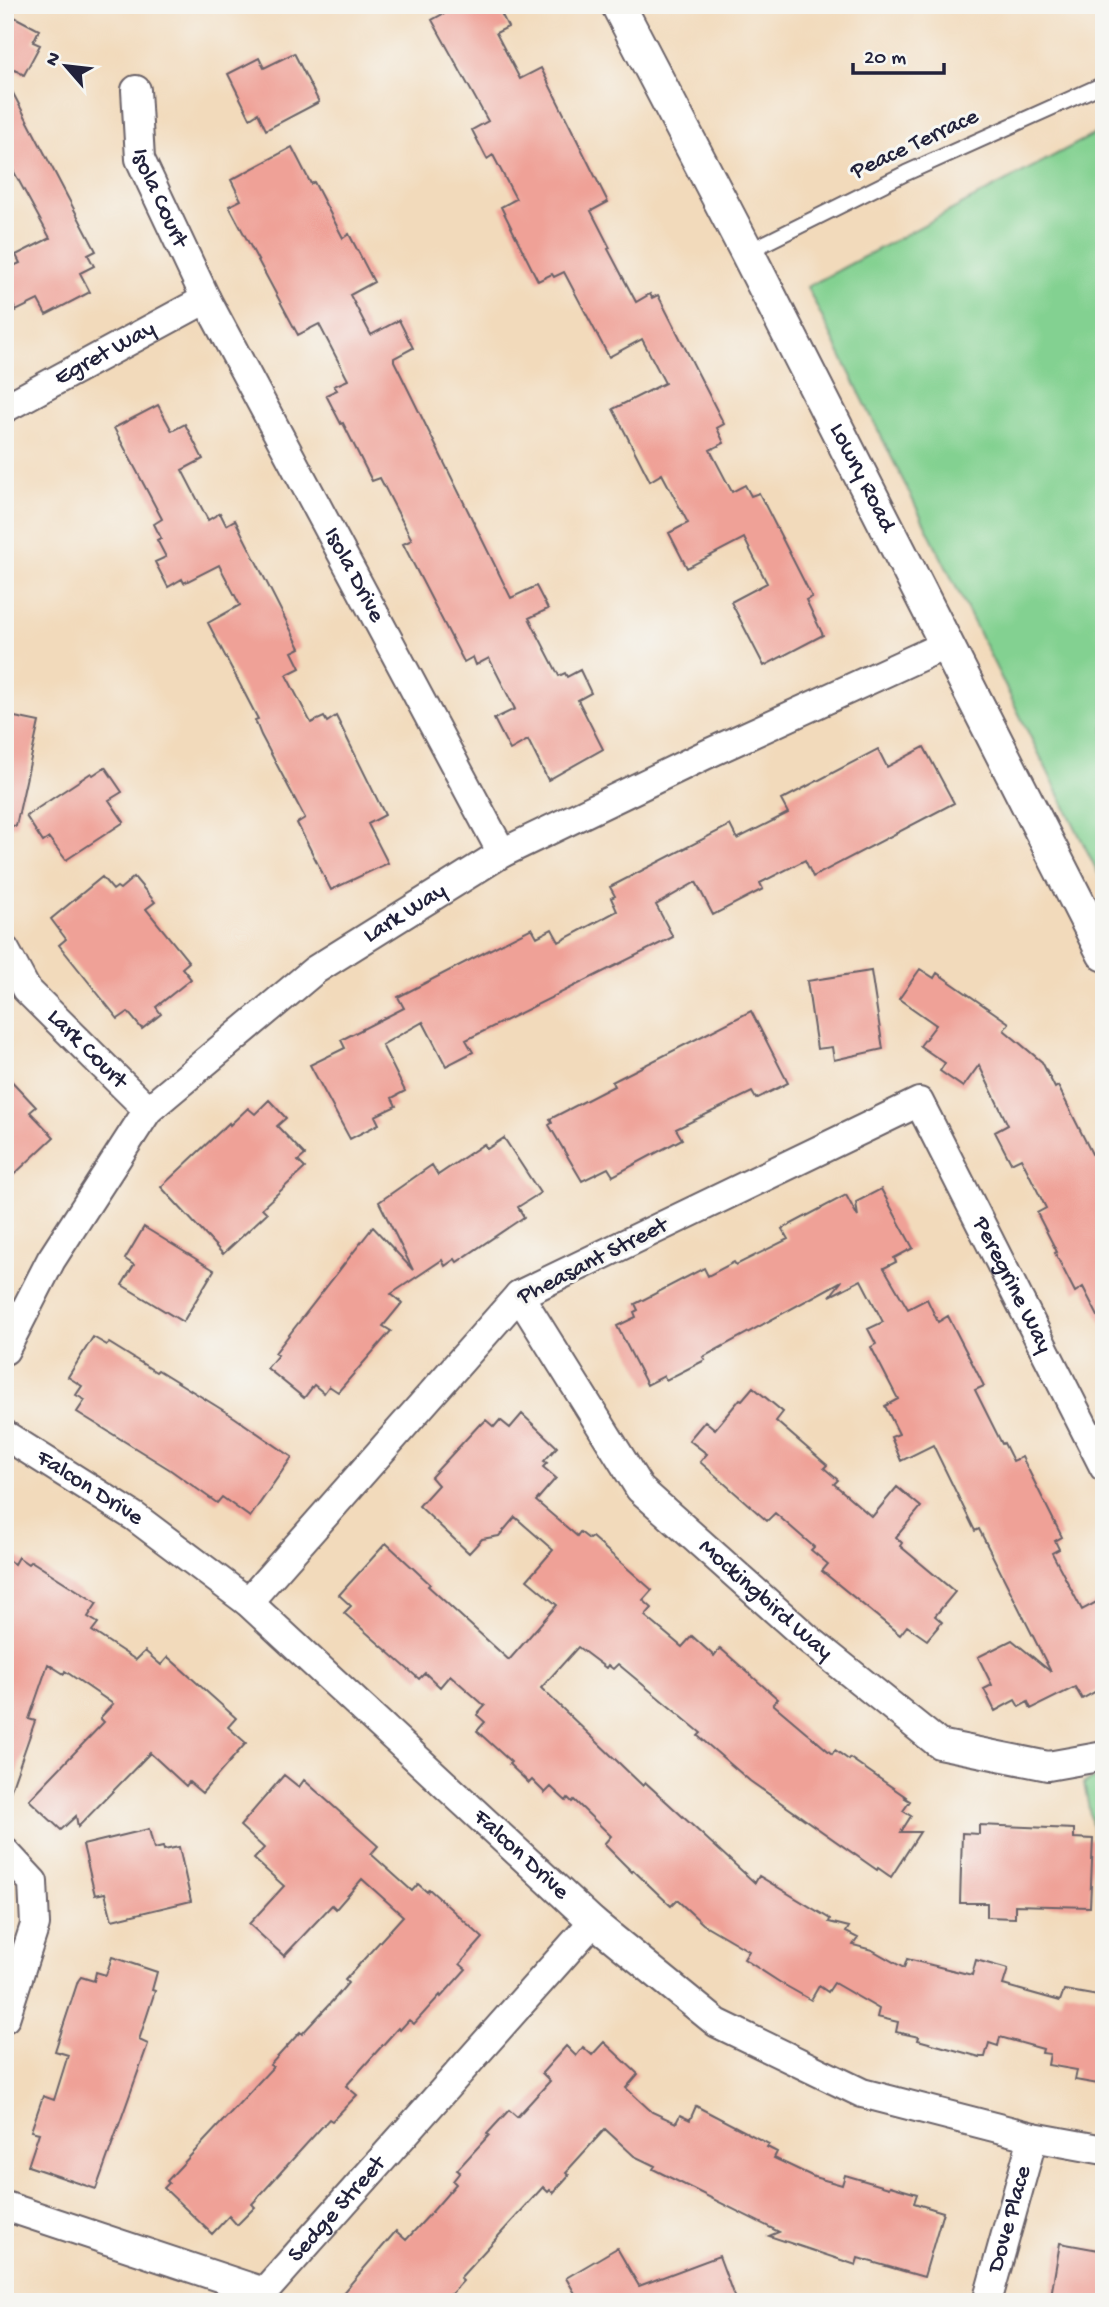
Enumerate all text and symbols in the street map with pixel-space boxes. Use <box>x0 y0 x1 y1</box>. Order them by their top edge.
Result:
north arrow <box>32 32 102 102</box>
scale bar <box>853 32 944 76</box>
text: 20 m <box>864 47 906 72</box>
text: N <box>41 49 67 71</box>
street label: Peace Terrace <box>846 103 984 188</box>
street label: Isola Court <box>125 148 195 254</box>
street label: Egret Way <box>50 314 161 393</box>
street label: Lowry Road <box>822 419 902 539</box>
street label: Isola Drive <box>316 523 391 628</box>
street label: Lark Way <box>358 877 452 950</box>
street label: Lark Court <box>40 1003 135 1097</box>
street label: Pheasant Street <box>512 1211 675 1313</box>
street label: Peregrine Way <box>965 1211 1059 1358</box>
street label: Falcon Drive <box>30 1443 150 1533</box>
street label: Mockingbird Way <box>692 1533 838 1667</box>
street label: Falcon Drive <box>466 1802 575 1907</box>
street label: Sedge Street <box>282 2149 394 2269</box>
street label: Dove Place <box>981 2162 1039 2278</box>

